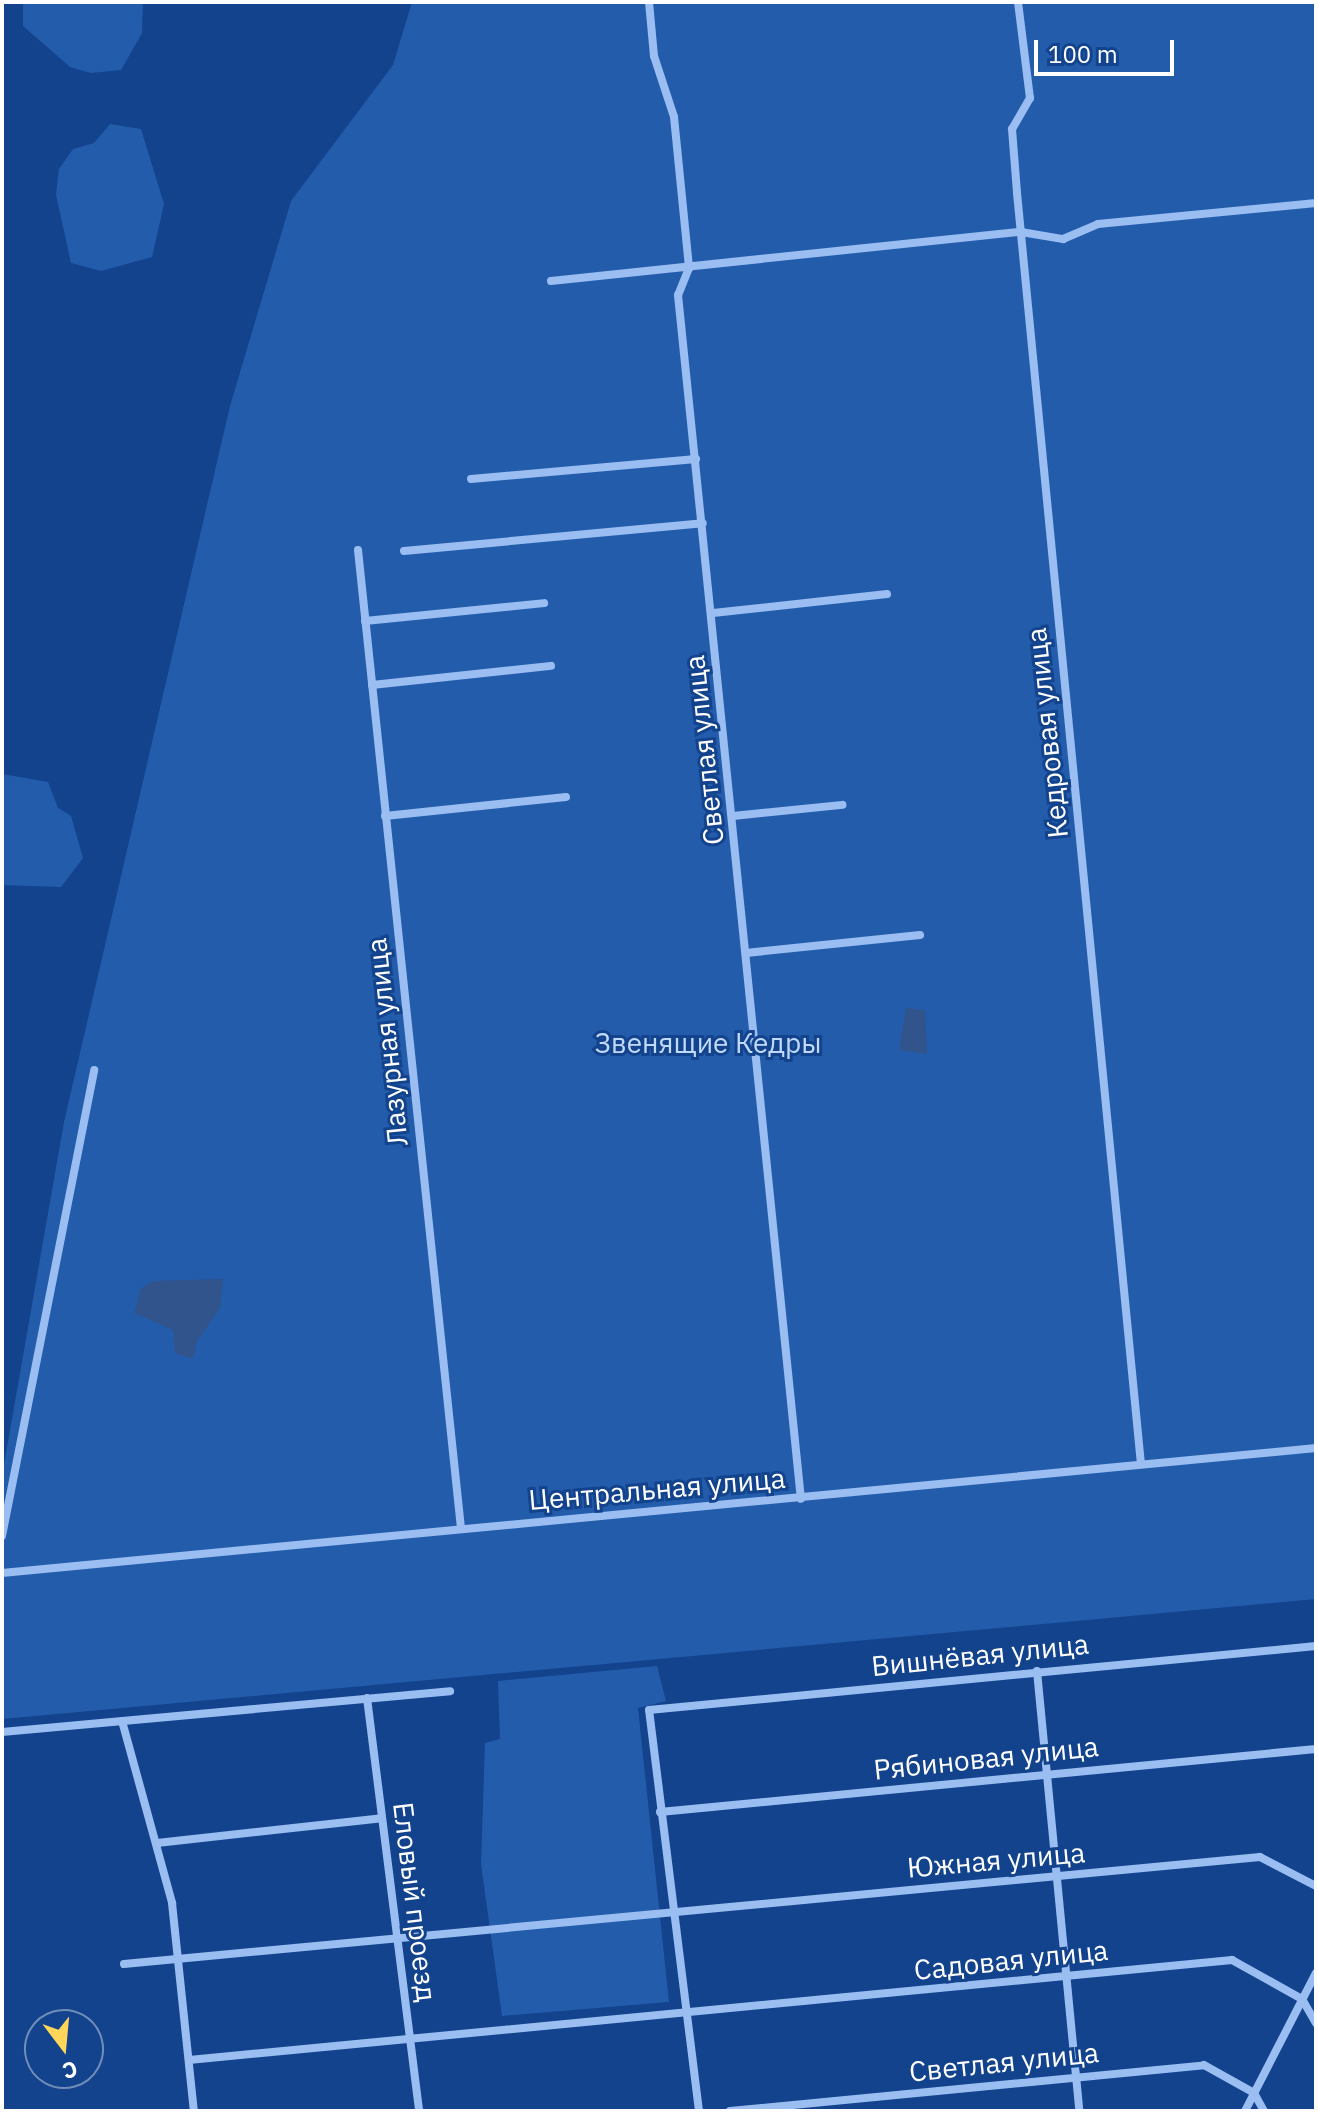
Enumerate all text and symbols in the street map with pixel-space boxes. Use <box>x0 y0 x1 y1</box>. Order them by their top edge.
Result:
scale bar <box>1038 24 1178 74</box>
text: 100 m <box>1048 38 1118 70</box>
street label: Кедровая улица <box>1019 626 1075 840</box>
street label: Светлая улица <box>677 654 731 846</box>
street label: Лазурная улица <box>359 936 415 1148</box>
park label: Звенящие Кедры <box>594 1026 822 1060</box>
street label: Центральная улица <box>527 1461 787 1517</box>
street label: Вишнёвая улица <box>870 1627 1090 1683</box>
street label: Рябиновая улица <box>872 1729 1100 1787</box>
street label: Еловый проезд <box>386 1800 444 2004</box>
street label: Южная улица <box>906 1835 1086 1885</box>
street label: Садовая улица <box>912 1933 1110 1987</box>
north arrow <box>24 2009 104 2089</box>
street label: Светлая улица <box>908 2035 1100 2089</box>
text: С <box>59 2055 81 2087</box>

